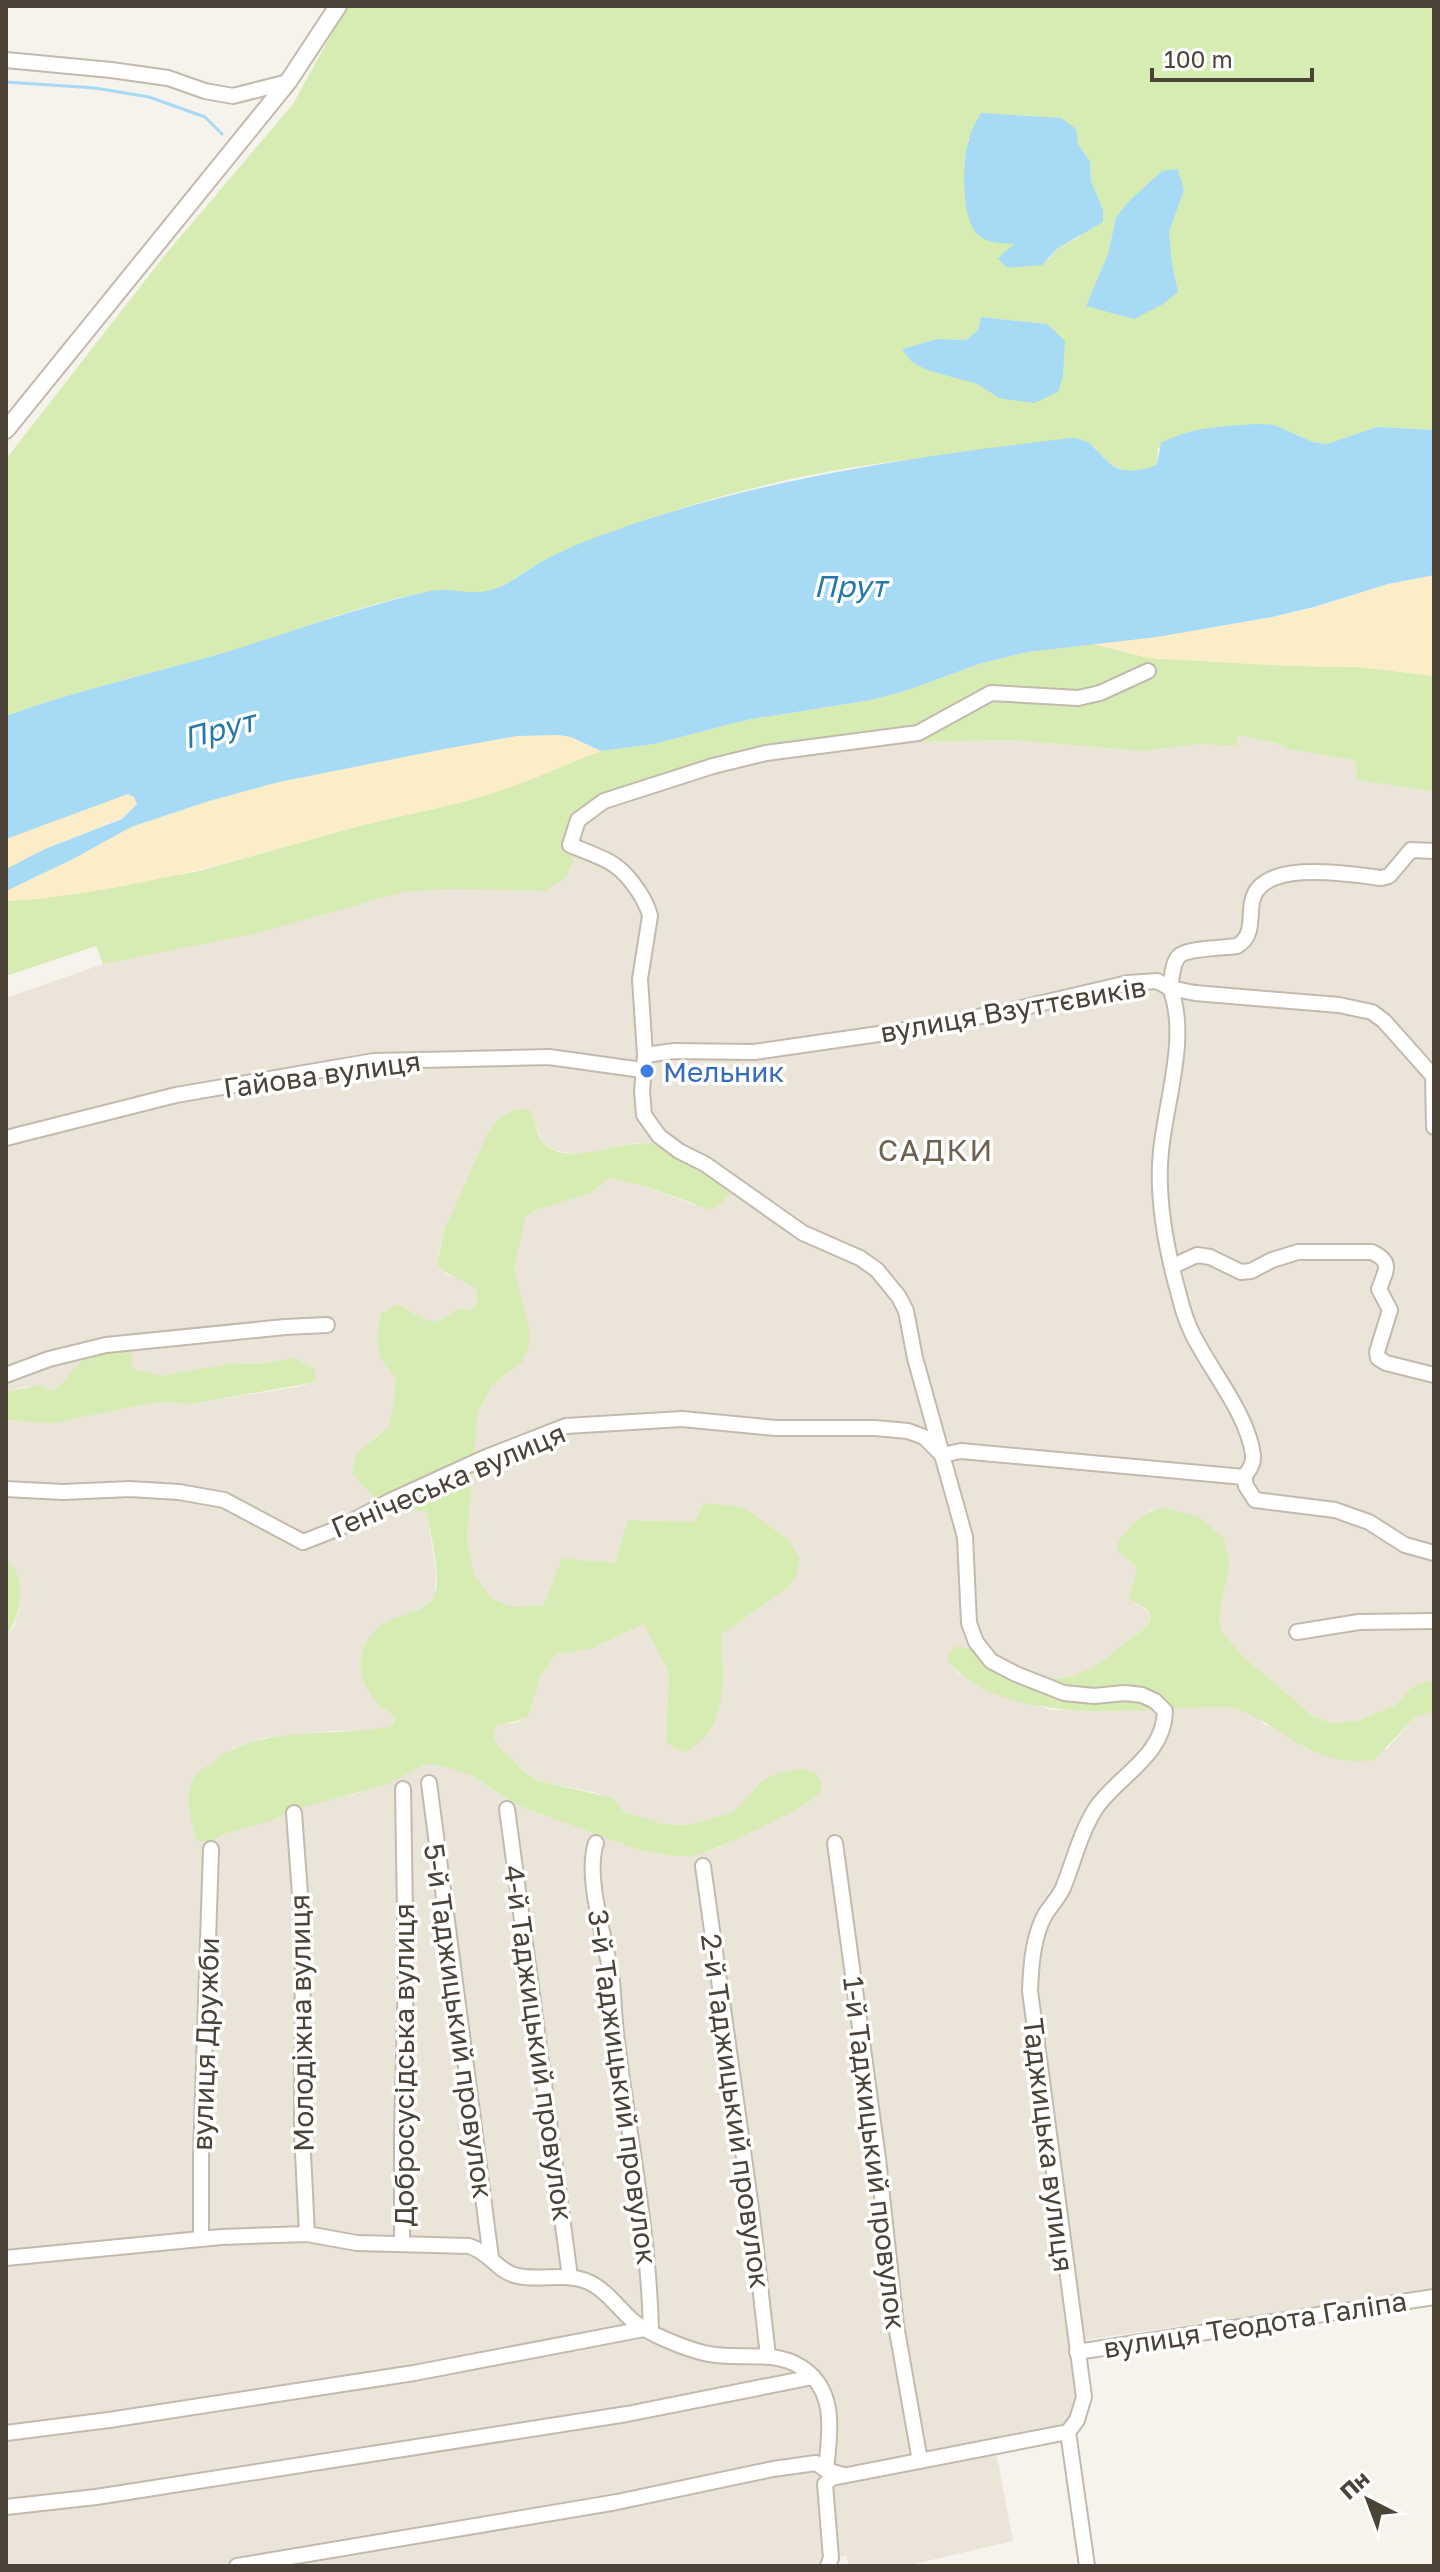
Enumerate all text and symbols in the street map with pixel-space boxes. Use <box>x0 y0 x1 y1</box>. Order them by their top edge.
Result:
scale bar <box>1152 32 1312 82</box>
text: 100 m <box>1164 44 1233 73</box>
water label: Прут <box>814 568 891 604</box>
water label: Прут <box>179 701 263 756</box>
street label: вулиця Взуттєвиків <box>878 969 1148 1049</box>
street label: Гайова вулиця <box>221 1044 423 1104</box>
place label: Мельник <box>663 1055 784 1088</box>
marker: Мельник <box>638 1062 656 1080</box>
district label: САДКИ <box>878 1132 994 1168</box>
street label: Генічеська вулиця <box>326 1416 570 1544</box>
street label: 5-й Таджицький провулок <box>418 1841 500 2201</box>
street label: 4-й Таджицький провулок <box>498 1863 580 2223</box>
street label: Молодіжна вулиця <box>282 1894 320 2152</box>
street label: Добросусідська вулиця <box>387 1903 420 2227</box>
street label: 3-й Таджицький провулок <box>582 1907 664 2267</box>
street label: 2-й Таджицький провулок <box>695 1931 777 2291</box>
street label: вулиця Дружби <box>185 1937 225 2151</box>
street label: 1-й Таджицький провулок <box>837 1975 913 2331</box>
street label: Таджицька вулиця <box>1017 2016 1081 2274</box>
street label: вулиця Теодота Галіпа <box>1101 2284 1409 2364</box>
north arrow <box>1328 2460 1408 2540</box>
text: Пн <box>1334 2465 1374 2505</box>

